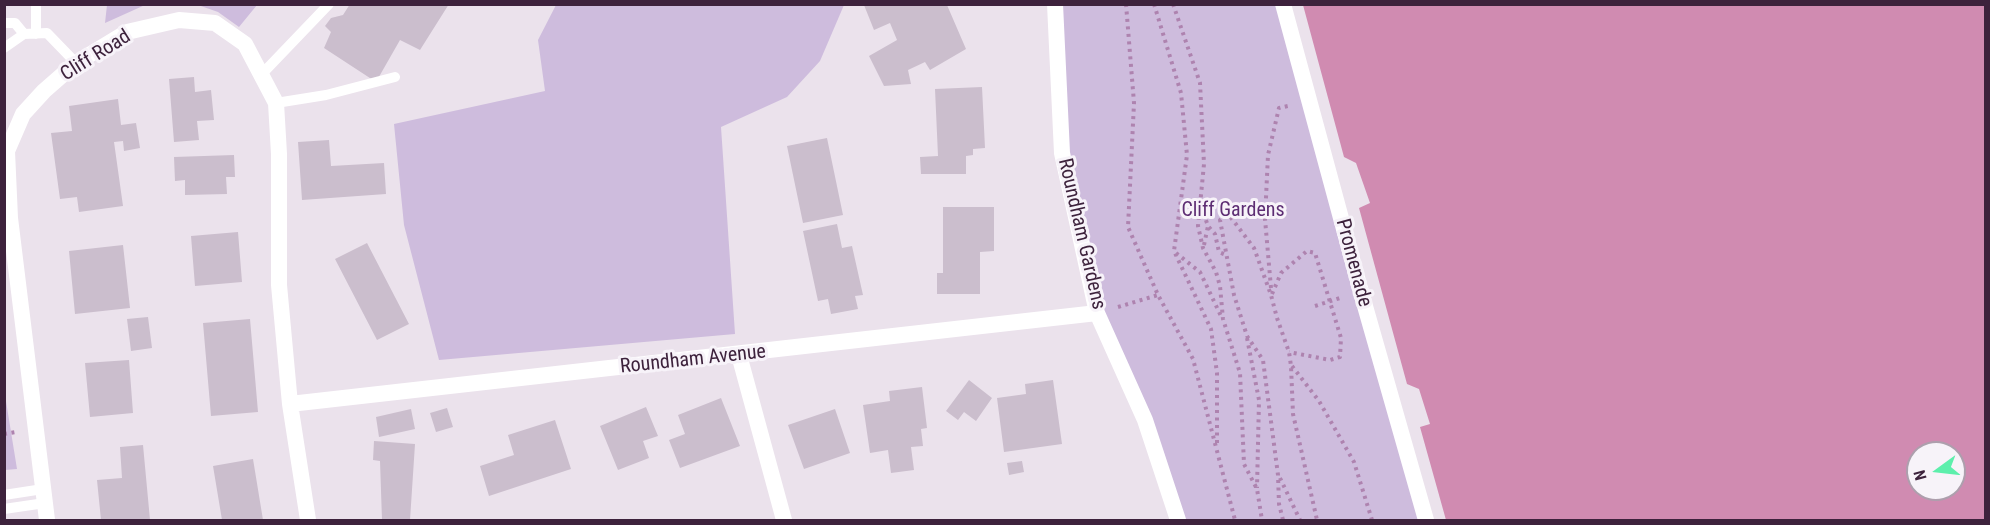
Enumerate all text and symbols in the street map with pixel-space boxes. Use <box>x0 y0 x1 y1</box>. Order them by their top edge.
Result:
street label: Cliff Road <box>57 25 135 87</box>
street label: Roundham Gardens <box>1052 156 1110 312</box>
park label: Cliff Gardens <box>1181 199 1285 223</box>
street label: Promenade <box>1330 216 1376 310</box>
street label: Roundham Avenue <box>619 340 767 380</box>
north arrow <box>1906 441 1966 501</box>
text: N <box>1910 468 1931 482</box>

